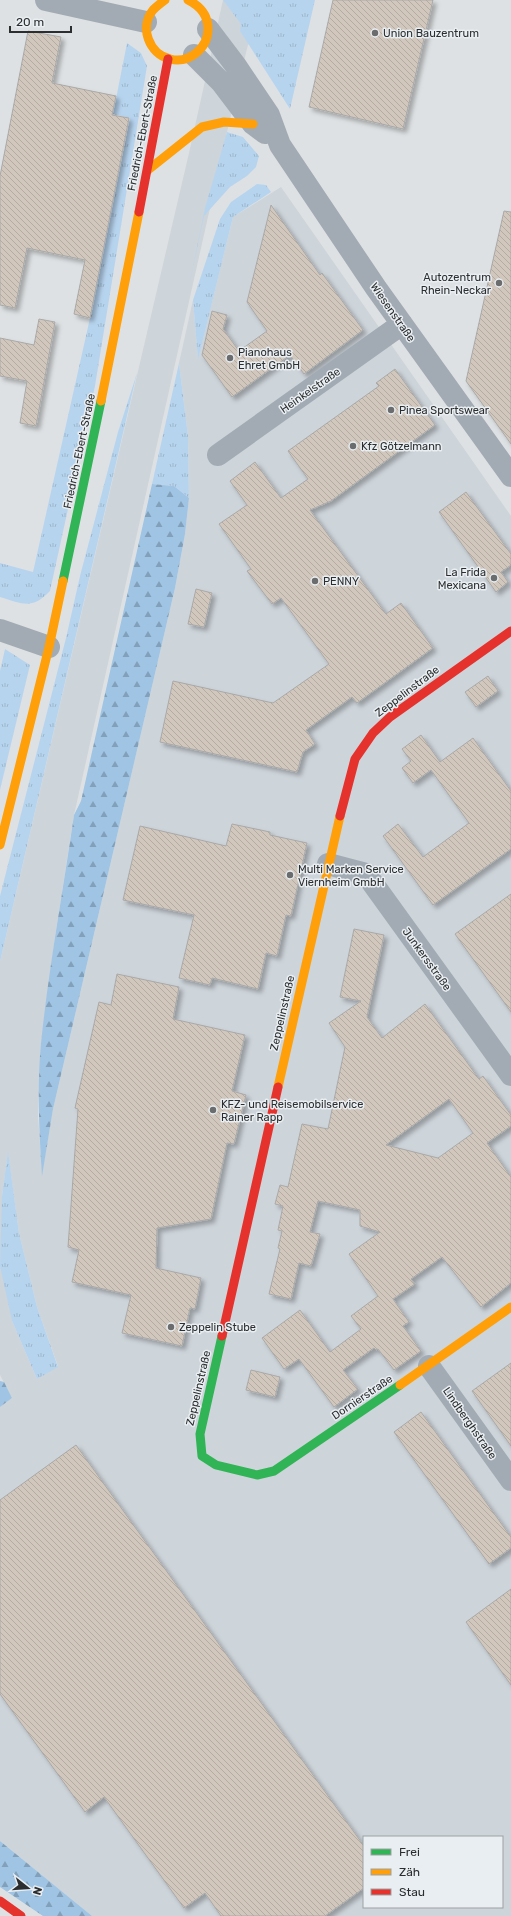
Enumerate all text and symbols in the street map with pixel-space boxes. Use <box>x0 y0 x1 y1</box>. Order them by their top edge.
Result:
scale bar <box>10 8 71 34</box>
text: 20 m <box>16 15 44 29</box>
place label: Union Bauzentrum <box>383 27 479 40</box>
marker: Union Bauzentrum <box>370 28 380 38</box>
street label: Friedrich-Ebert-Straße <box>125 74 160 192</box>
place label: Autozentrum Rhein-Neckar <box>421 271 492 297</box>
marker: Autozentrum Rhein-Neckar <box>494 278 504 288</box>
street label: Wiesenstraße <box>368 280 418 344</box>
place label: Pianohaus Ehret GmbH <box>238 346 300 372</box>
marker: Pianohaus Ehret GmbH <box>225 353 235 363</box>
street label: Heinkelstraße <box>278 365 343 416</box>
street label: Friedrich-Ebert-Straße <box>61 392 98 510</box>
place label: Pinea Sportswear <box>399 404 490 417</box>
marker: Pinea Sportswear <box>386 405 396 415</box>
place label: Kfz Götzelmann <box>361 440 442 453</box>
marker: Kfz Götzelmann <box>348 441 358 451</box>
place label: La Frida Mexicana <box>438 566 486 592</box>
marker: La Frida Mexicana <box>489 573 499 583</box>
place label: PENNY <box>323 575 359 588</box>
marker: PENNY <box>310 576 320 586</box>
street label: Zeppelinstraße <box>373 663 442 720</box>
place label: Multi Marken Service Viernheim GmbH <box>298 863 404 889</box>
marker: Multi Marken Service Viernheim GmbH <box>285 870 295 880</box>
street label: Junkersstraße <box>400 925 454 993</box>
street label: Zeppelinstraße <box>268 974 297 1052</box>
place label: KFZ- und Reisemobilservice Rainer Rapp <box>221 1098 363 1124</box>
marker: KFZ- und Reisemobilservice Rainer Rapp <box>208 1105 218 1115</box>
place label: Zeppelin Stube <box>179 1321 256 1334</box>
marker: Zeppelin Stube <box>166 1322 176 1332</box>
street label: Zeppelinstraße <box>184 1349 213 1427</box>
street label: Dornierstraße <box>329 1372 395 1423</box>
street label: Lindberghstraße <box>440 1385 499 1462</box>
legend <box>363 1836 503 1908</box>
text: Frei <box>399 1845 420 1859</box>
text: Zäh <box>399 1865 420 1879</box>
north arrow <box>8 1868 48 1908</box>
text: N <box>30 1885 44 1897</box>
text: Stau <box>399 1885 425 1899</box>

